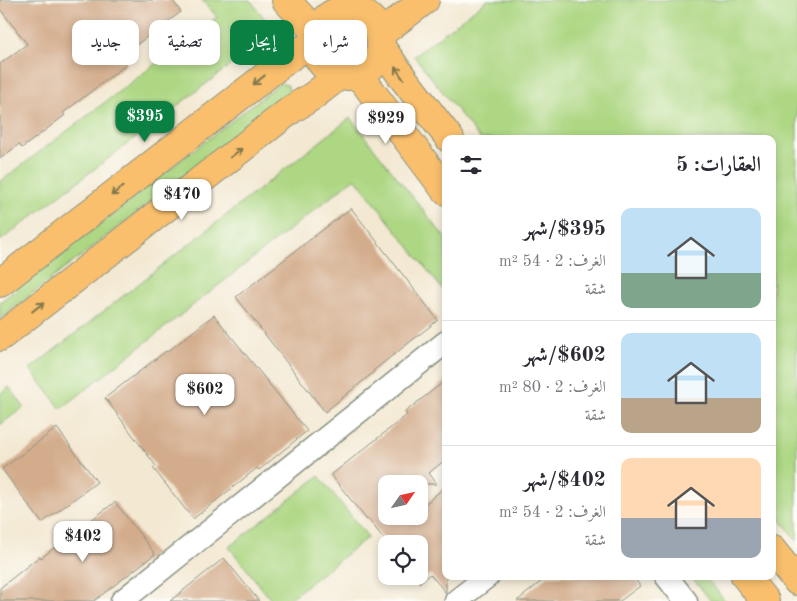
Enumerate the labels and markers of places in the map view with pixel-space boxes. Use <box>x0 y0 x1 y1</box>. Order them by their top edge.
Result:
pin: $395 <box>115 100 175 143</box>
pin: $929 <box>356 102 416 145</box>
pin: $470 <box>152 178 212 221</box>
pin: $602 <box>175 374 235 416</box>
pin: $402 <box>53 520 113 563</box>

